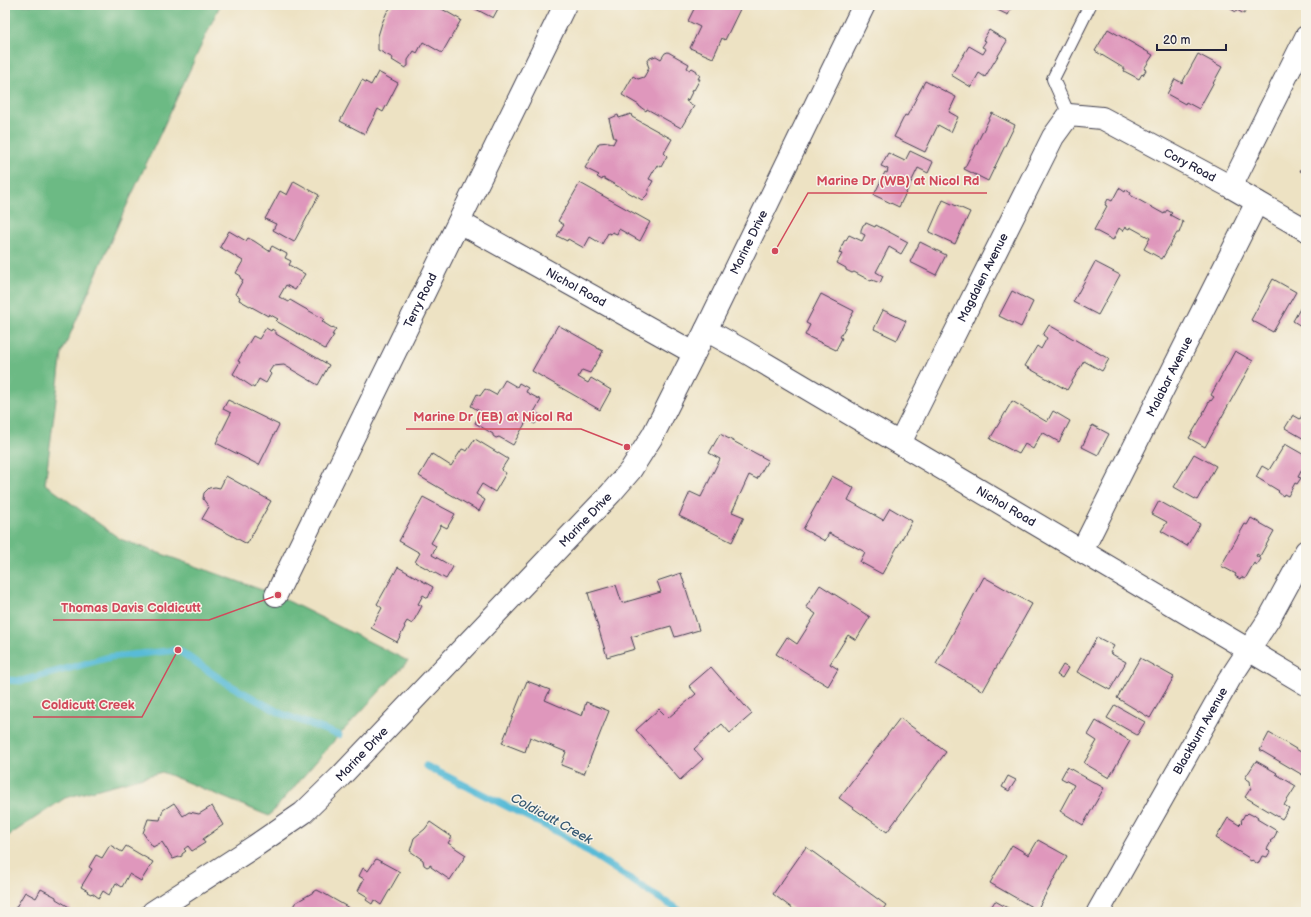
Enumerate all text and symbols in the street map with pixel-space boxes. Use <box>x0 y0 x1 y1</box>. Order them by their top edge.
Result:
scale bar <box>1157 26 1226 52</box>
text: 20 m <box>1163 33 1190 48</box>
street label: Cory Road <box>1161 145 1218 186</box>
callout: Marine Dr (WB) at Nicol Rd <box>808 168 987 193</box>
text: Marine Dr (WB) at Nicol Rd <box>817 173 979 189</box>
street label: Marine Drive <box>727 208 771 277</box>
street label: Magdalen Avenue <box>955 231 1012 325</box>
street label: Nichol Road <box>543 265 609 311</box>
street label: Terry Road <box>401 271 441 331</box>
street label: Malabar Avenue <box>1143 334 1196 420</box>
callout: Marine Dr (EB) at Nicol Rd <box>406 404 581 429</box>
text: Marine Dr (EB) at Nicol Rd <box>413 409 573 425</box>
street label: Nichol Road <box>973 483 1038 530</box>
street label: Marine Drive <box>556 490 615 550</box>
callout: Thomas Davis Coldicutt <box>53 595 209 620</box>
text: Thomas Davis Coldicutt <box>61 600 202 616</box>
street label: Blackburn Avenue <box>1170 685 1231 777</box>
callout: Coldicutt Creek <box>33 692 142 717</box>
text: Coldicutt Creek <box>41 697 135 713</box>
street label: Marine Drive <box>333 724 392 785</box>
water label: Coldicutt Creek <box>508 790 596 848</box>

